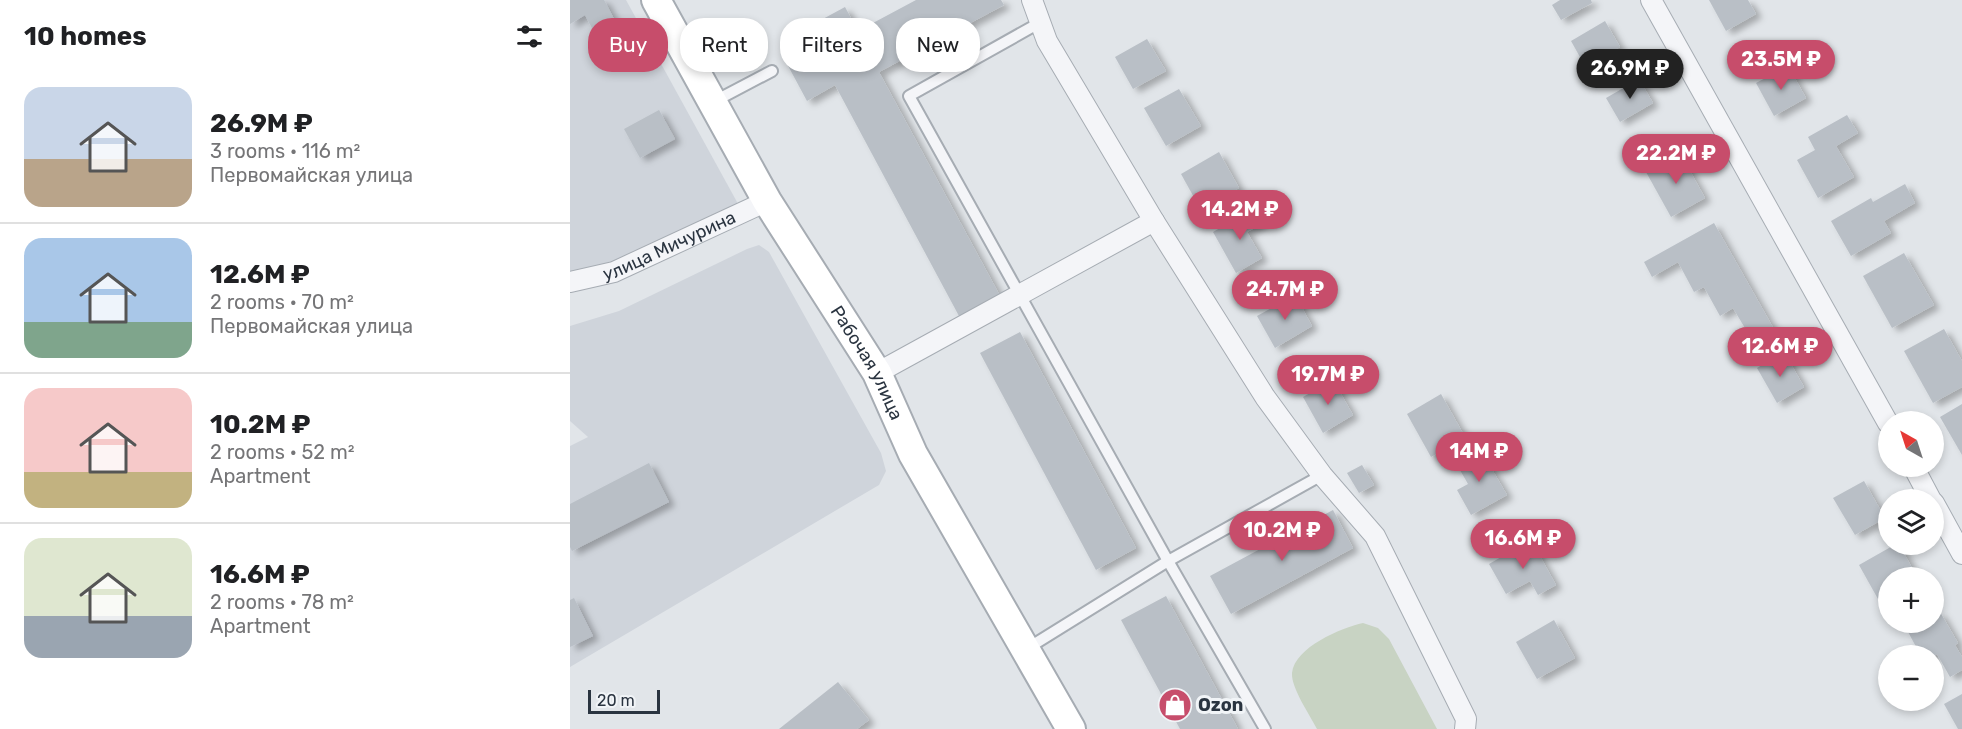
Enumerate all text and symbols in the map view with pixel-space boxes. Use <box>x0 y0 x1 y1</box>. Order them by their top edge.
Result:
chip: Buy <box>588 18 668 72</box>
chip: Rent <box>680 18 768 72</box>
chip: Filters <box>780 18 884 72</box>
chip: New <box>896 18 980 72</box>
icon: filters <box>513 20 546 53</box>
text: 10 homes <box>24 21 147 52</box>
pin: 23.5M ₽ <box>1726 40 1836 91</box>
text: 23.5M ₽ <box>1741 47 1821 71</box>
pin: 26.9M ₽ <box>1575 49 1685 100</box>
text: 26.9M ₽ <box>1591 56 1669 80</box>
text: 26.9M ₽ <box>210 108 313 139</box>
icon: home <box>72 111 144 183</box>
pin: 22.2M ₽ <box>1621 134 1731 185</box>
text: 3 rooms · 116 m² <box>210 139 360 163</box>
text: 22.2M ₽ <box>1636 141 1716 165</box>
text: Первомайская улица <box>210 163 413 187</box>
pin: 14.2M ₽ <box>1185 190 1295 241</box>
text: 14.2M ₽ <box>1201 197 1279 221</box>
street label: улица Мичурина <box>601 206 739 285</box>
text: 12.6M ₽ <box>210 259 310 290</box>
icon: home <box>72 262 144 334</box>
pin: 24.7M ₽ <box>1230 270 1340 321</box>
text: 24.7M ₽ <box>1246 277 1324 301</box>
text: 2 rooms · 70 m² <box>210 290 354 314</box>
street label: Рабочая улица <box>826 301 907 423</box>
text: Первомайская улица <box>210 314 413 338</box>
pin: 12.6M ₽ <box>1725 327 1835 378</box>
text: 12.6M ₽ <box>1742 334 1818 358</box>
pin: 19.7M ₽ <box>1273 355 1383 406</box>
text: 19.7M ₽ <box>1291 362 1365 386</box>
text: 10.2M ₽ <box>210 409 311 440</box>
north arrow <box>1878 411 1944 477</box>
map controls <box>1878 411 1944 711</box>
icon: home <box>72 412 144 484</box>
pin: 14M ₽ <box>1437 432 1521 483</box>
text: 14M ₽ <box>1450 439 1508 463</box>
text: 2 rooms · 52 m² <box>210 440 355 464</box>
text: Apartment <box>210 464 311 488</box>
button: layers <box>1878 489 1944 555</box>
pin: 10.2M ₽ <box>1227 511 1337 562</box>
text: 10.2M ₽ <box>1243 518 1321 542</box>
pin: 16.6M ₽ <box>1468 519 1578 570</box>
text: 16.6M ₽ <box>1485 526 1561 550</box>
text: 16.6M ₽ <box>210 559 310 590</box>
icon: home <box>72 562 144 634</box>
button: + <box>1878 567 1944 633</box>
text: 2 rooms · 78 m² <box>210 590 354 614</box>
text: Apartment <box>210 614 311 638</box>
button: − <box>1878 645 1944 711</box>
scale bar <box>588 687 660 714</box>
shop icon: Ozon <box>1157 687 1193 723</box>
text: 20 m <box>597 691 635 710</box>
place label: Ozon <box>1198 694 1243 716</box>

